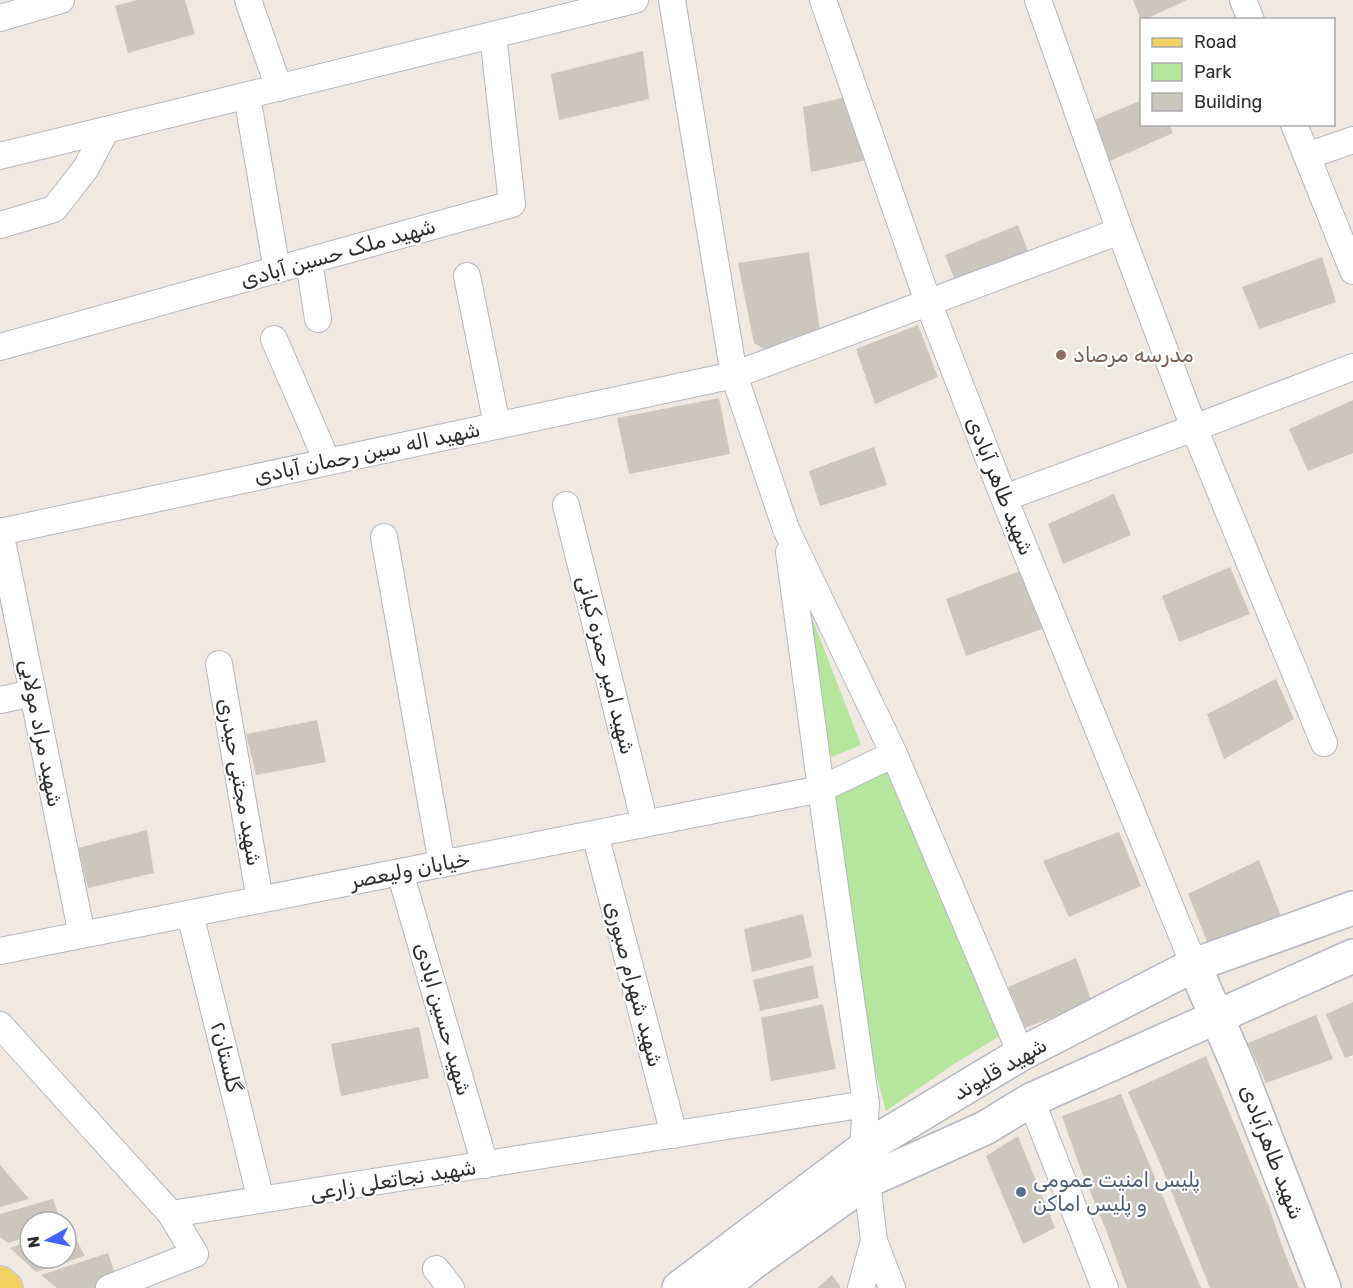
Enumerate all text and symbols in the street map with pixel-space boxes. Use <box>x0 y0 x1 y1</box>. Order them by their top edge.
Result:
legend <box>1140 18 1335 126</box>
text: Road <box>1194 31 1237 53</box>
text: Park <box>1194 61 1232 83</box>
text: Building <box>1194 91 1262 113</box>
street label: شهید ملک حسین آبادی <box>237 213 438 292</box>
place label: مدرسه مرصاد <box>1073 342 1194 367</box>
marker: مدرسه مرصاد <box>1054 348 1068 362</box>
street label: شهید طاهر آبادی <box>961 413 1040 559</box>
street label: شهید اله سین رحمان آبادی <box>252 416 482 489</box>
street label: شهید امیر حمزه کیانی <box>572 573 641 757</box>
street label: شهید مراد مولایی <box>15 657 68 809</box>
street label: شهید مجتبی حیدری <box>213 696 268 868</box>
street label: خیابان ولیعصر <box>346 846 472 895</box>
street label: شهید شهرام صبوری <box>599 898 669 1070</box>
street label: شهید حسین ابادی <box>410 939 477 1098</box>
street label: گلستان۲ <box>206 1019 247 1095</box>
street label: شهید قلیوند <box>948 1032 1051 1105</box>
street label: شهید طاهرآبادی <box>1235 1081 1310 1223</box>
street label: شهید نجاتعلی زارعی <box>308 1154 478 1205</box>
place label: پلیس امنیت عمومی و پلیس اماکن <box>1033 1167 1200 1218</box>
marker: پلیس امنیت عمومی و پلیس اماکن <box>1014 1185 1028 1199</box>
north arrow <box>18 1210 78 1270</box>
text: N <box>23 1235 44 1249</box>

